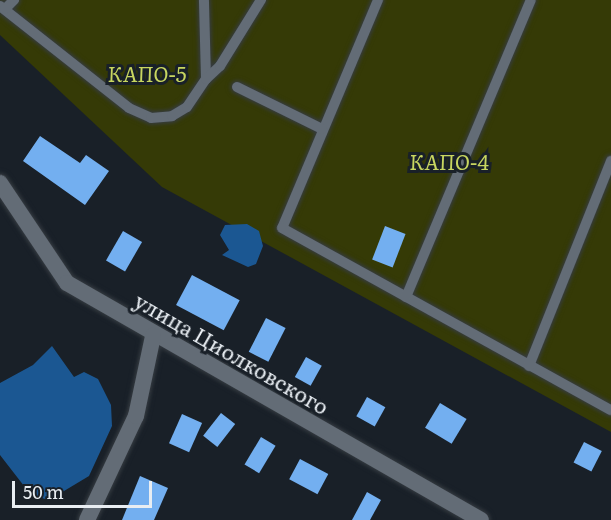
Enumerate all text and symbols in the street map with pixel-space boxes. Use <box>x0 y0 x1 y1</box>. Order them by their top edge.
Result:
park label: КАПО-5 <box>107 60 187 86</box>
park label: КАПО-4 <box>409 148 489 174</box>
street label: улица Циолковского <box>130 287 334 419</box>
scale bar <box>15 469 154 507</box>
text: 50 m <box>23 478 64 505</box>

